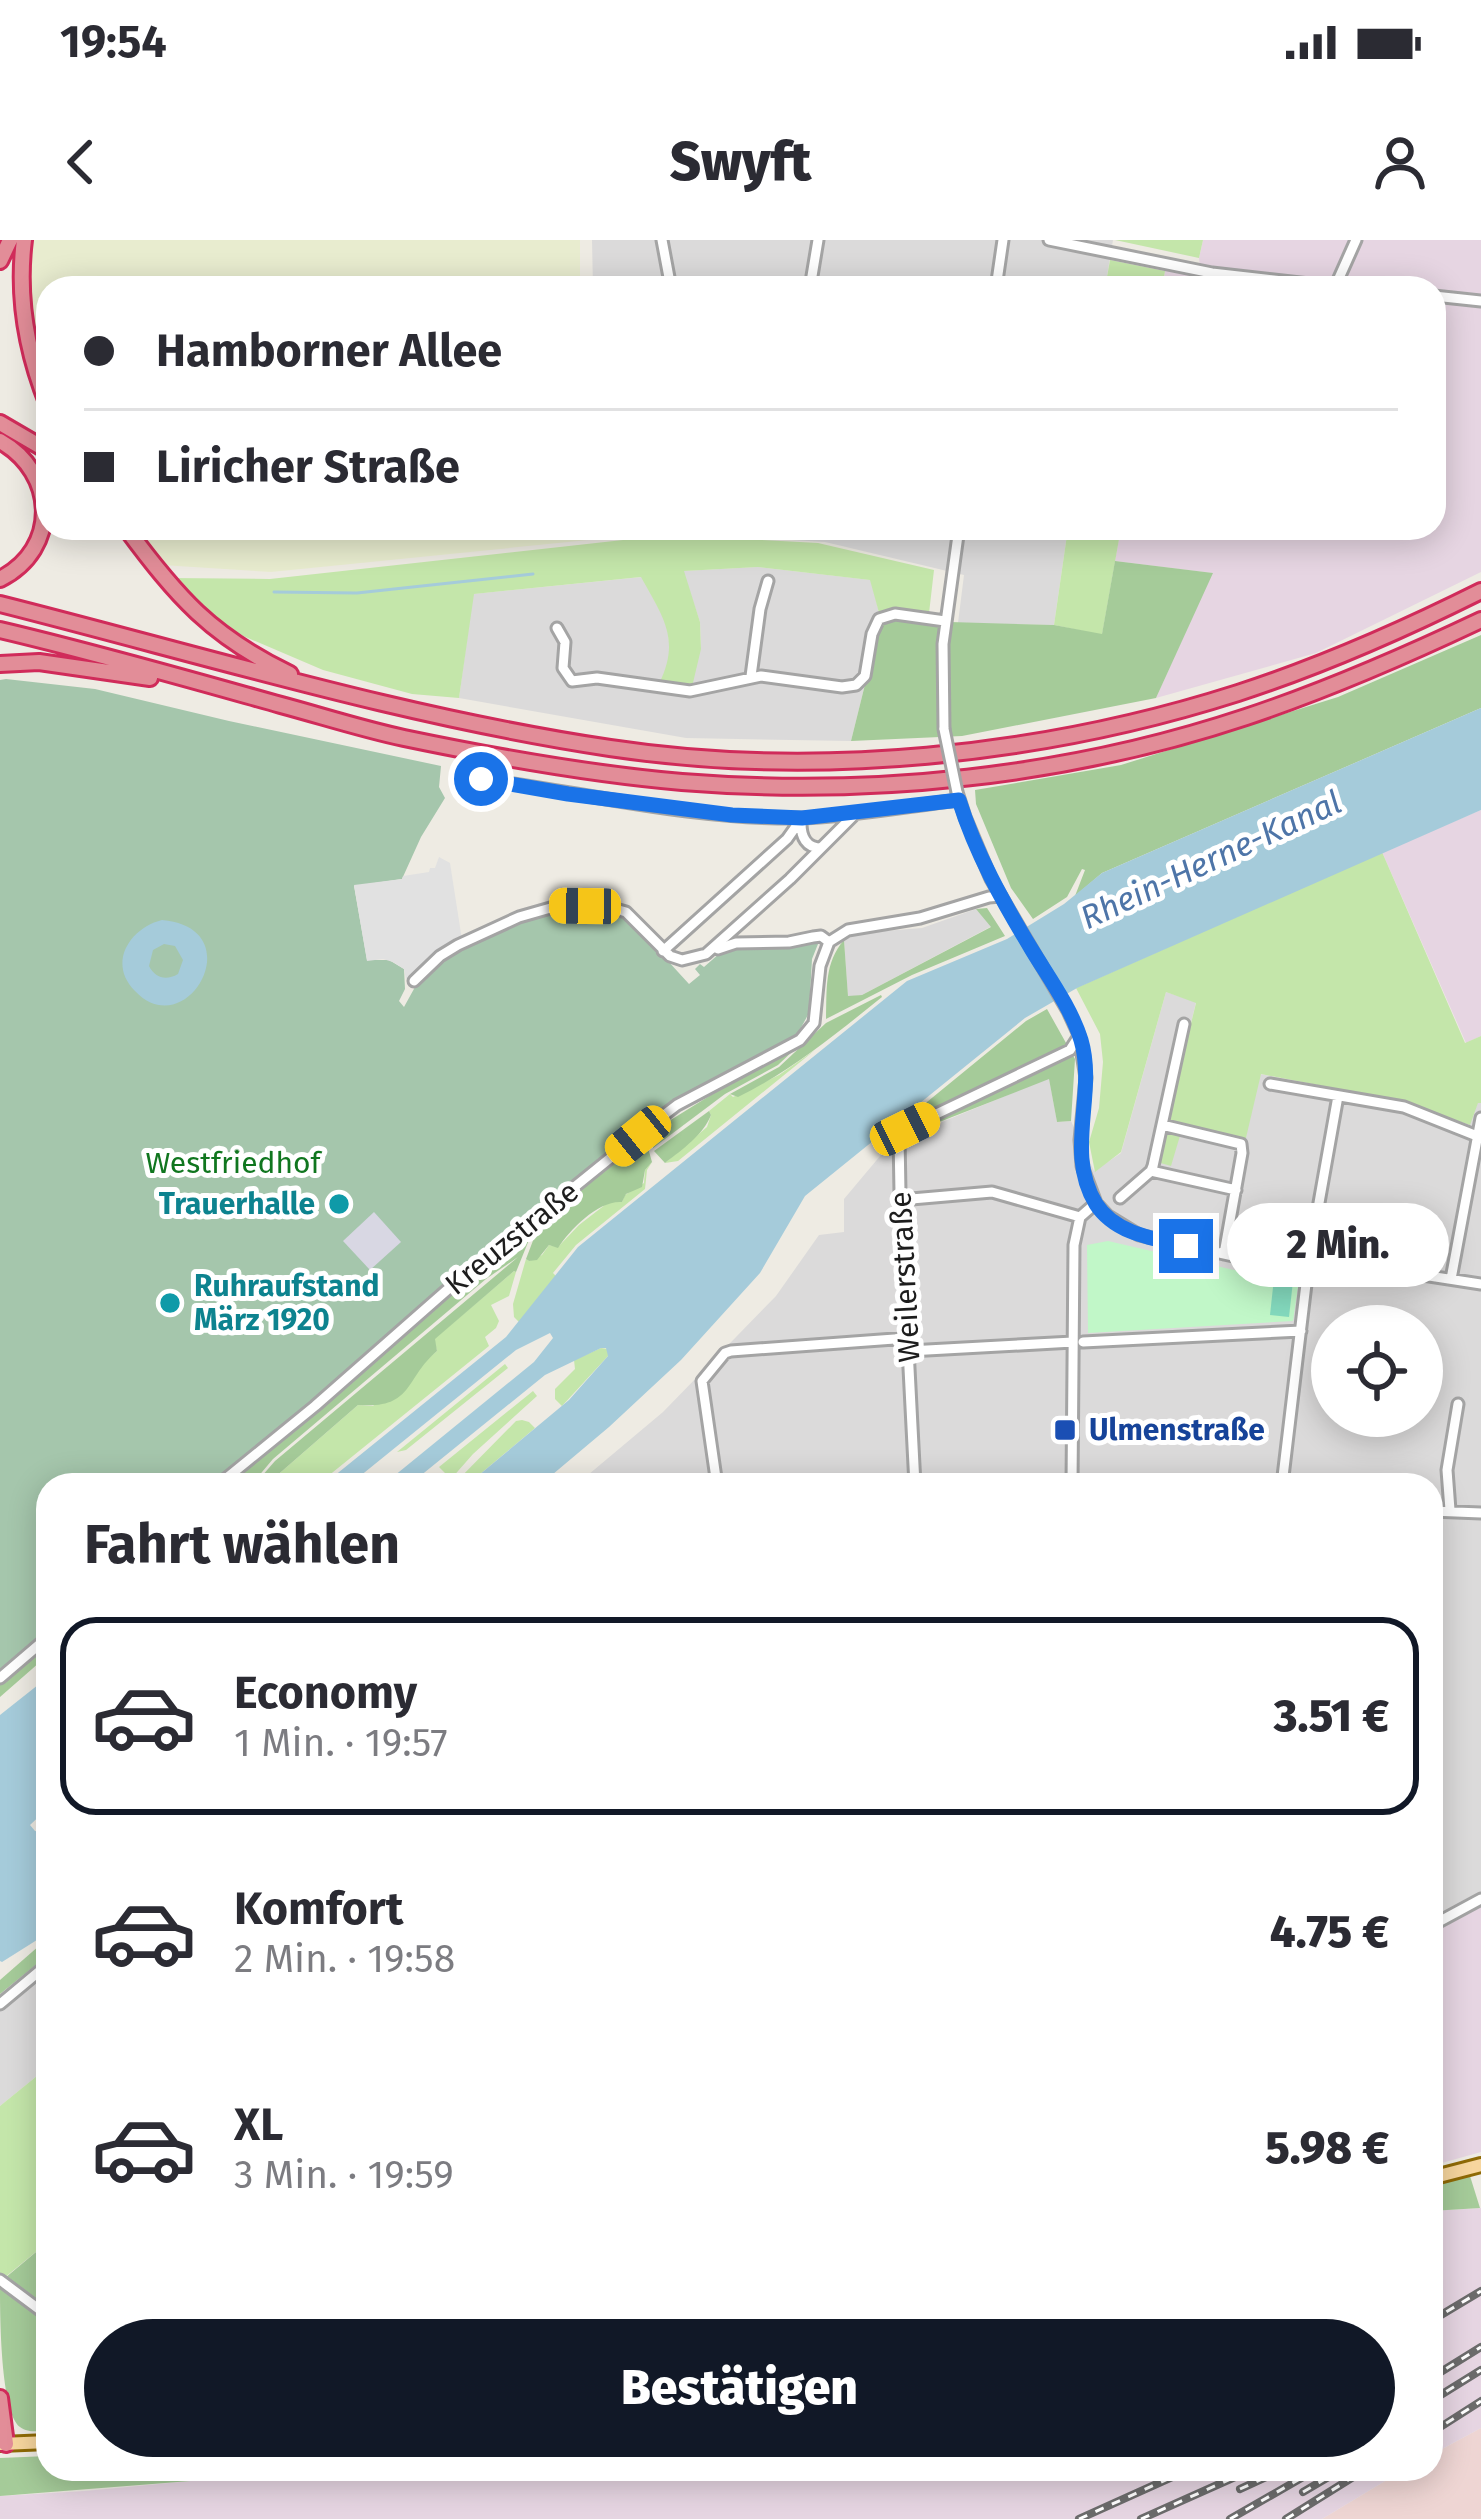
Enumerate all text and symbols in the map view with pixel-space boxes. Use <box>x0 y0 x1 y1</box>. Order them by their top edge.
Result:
text: 19:54 <box>60 15 167 69</box>
icon: back <box>48 129 114 195</box>
icon: person <box>1367 129 1433 195</box>
text: Swyft <box>670 130 811 194</box>
text: Hamborner Allee <box>156 324 502 378</box>
text: Liricher Straße <box>156 440 460 494</box>
route start <box>454 752 508 806</box>
water label: Rhein-Herne-Kanal <box>1074 782 1348 938</box>
car <box>549 887 621 925</box>
car <box>865 1097 945 1161</box>
car <box>599 1099 677 1173</box>
park label: Westfriedhof <box>145 1145 323 1181</box>
street label: Kreuzstraße <box>438 1173 586 1303</box>
place label: Trauerhalle <box>159 1186 315 1222</box>
marker: Trauerhalle <box>326 1191 352 1217</box>
street label: Weilerstraße <box>883 1191 927 1363</box>
callout: 2 Min. <box>1228 1204 1450 1288</box>
route end <box>1159 1219 1213 1273</box>
text: 2 Min. <box>1287 1222 1389 1268</box>
place label: Ruhraufstand März 1920 <box>194 1268 380 1338</box>
marker: Ruhraufstand März 1920 <box>157 1290 183 1316</box>
map controls <box>1311 1305 1443 1437</box>
button: locate <box>1311 1305 1443 1437</box>
place label: Ulmenstraße <box>1089 1412 1265 1448</box>
marker: Ulmenstraße <box>1052 1417 1078 1443</box>
text: Fahrt wählen <box>84 1513 400 1577</box>
icon: car <box>90 1662 198 1770</box>
text: Economy <box>234 1666 417 1720</box>
text: 3.51 € <box>1274 1689 1389 1743</box>
text: 1 Min. · 19:57 <box>234 1720 448 1766</box>
icon: car <box>90 1878 198 1986</box>
text: Komfort <box>234 1882 403 1936</box>
text: 4.75 € <box>1270 1905 1389 1959</box>
text: 2 Min. · 19:58 <box>234 1936 455 1982</box>
icon: car <box>90 2094 198 2202</box>
text: XL <box>234 2098 283 2152</box>
text: 5.98 € <box>1265 2121 1389 2175</box>
text: 3 Min. · 19:59 <box>234 2152 454 2198</box>
button: Bestätigen <box>84 2319 1395 2457</box>

